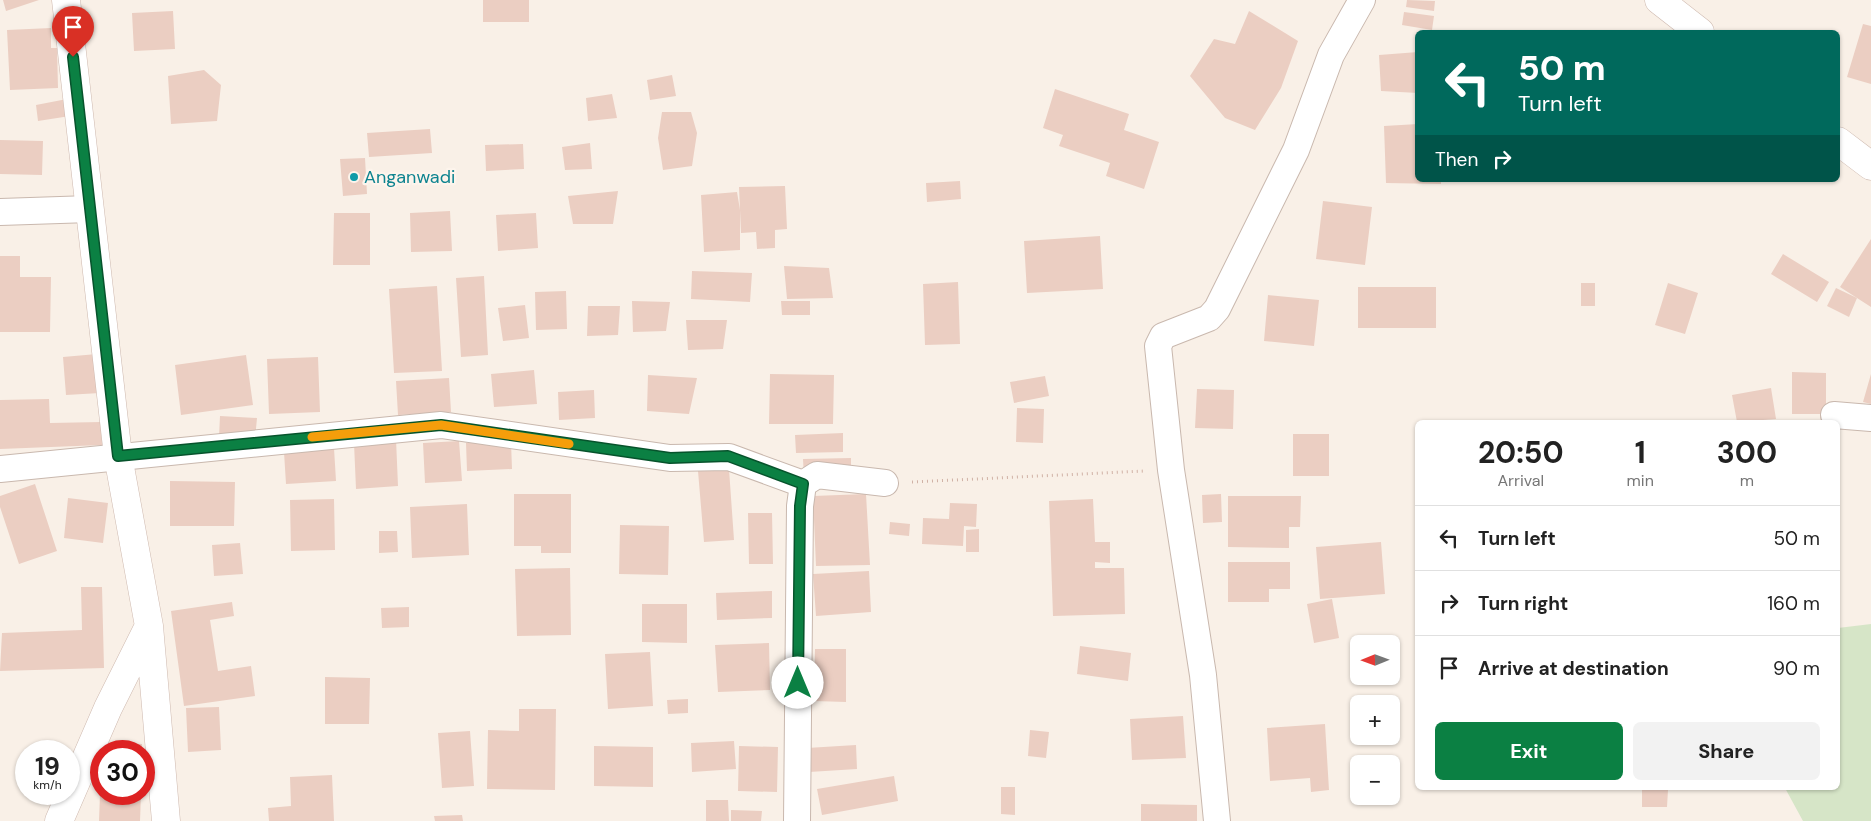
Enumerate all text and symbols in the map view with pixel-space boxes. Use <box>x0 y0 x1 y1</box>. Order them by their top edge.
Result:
pin <box>52 6 94 57</box>
icon: arrive <box>59 13 87 41</box>
text: 50 m <box>1518 45 1606 91</box>
icon: left <box>1435 50 1500 115</box>
text: Turn left <box>1518 89 1602 118</box>
icon: right <box>1488 145 1516 173</box>
text: Then <box>1435 147 1478 172</box>
place label: Anganwadi <box>364 165 455 189</box>
marker: Anganwadi <box>348 171 360 183</box>
text: 20:50 <box>1478 433 1564 472</box>
text: 1 <box>1635 433 1646 472</box>
text: 300 <box>1717 433 1777 472</box>
text: Arrival <box>1497 470 1544 491</box>
text: min <box>1627 470 1654 491</box>
text: m <box>1740 470 1754 491</box>
icon: left <box>1435 524 1463 552</box>
text: Turn left <box>1478 526 1556 551</box>
text: 50 m <box>1773 526 1820 551</box>
icon: right <box>1435 589 1463 617</box>
text: Turn right <box>1478 591 1568 616</box>
text: 160 m <box>1767 591 1820 616</box>
north arrow <box>1350 635 1400 685</box>
map controls <box>1350 635 1400 805</box>
icon: arrive <box>1435 654 1463 682</box>
position arrow <box>771 656 823 708</box>
text: Arrive at destination <box>1478 656 1669 681</box>
text: 90 m <box>1773 656 1820 681</box>
button: + <box>1350 695 1400 745</box>
button: Exit <box>1435 722 1623 780</box>
button: Share <box>1633 722 1820 780</box>
speed limit sign: 30 <box>90 740 155 805</box>
text: 19 <box>35 750 60 783</box>
button: − <box>1350 755 1400 805</box>
text: km/h <box>33 777 62 793</box>

